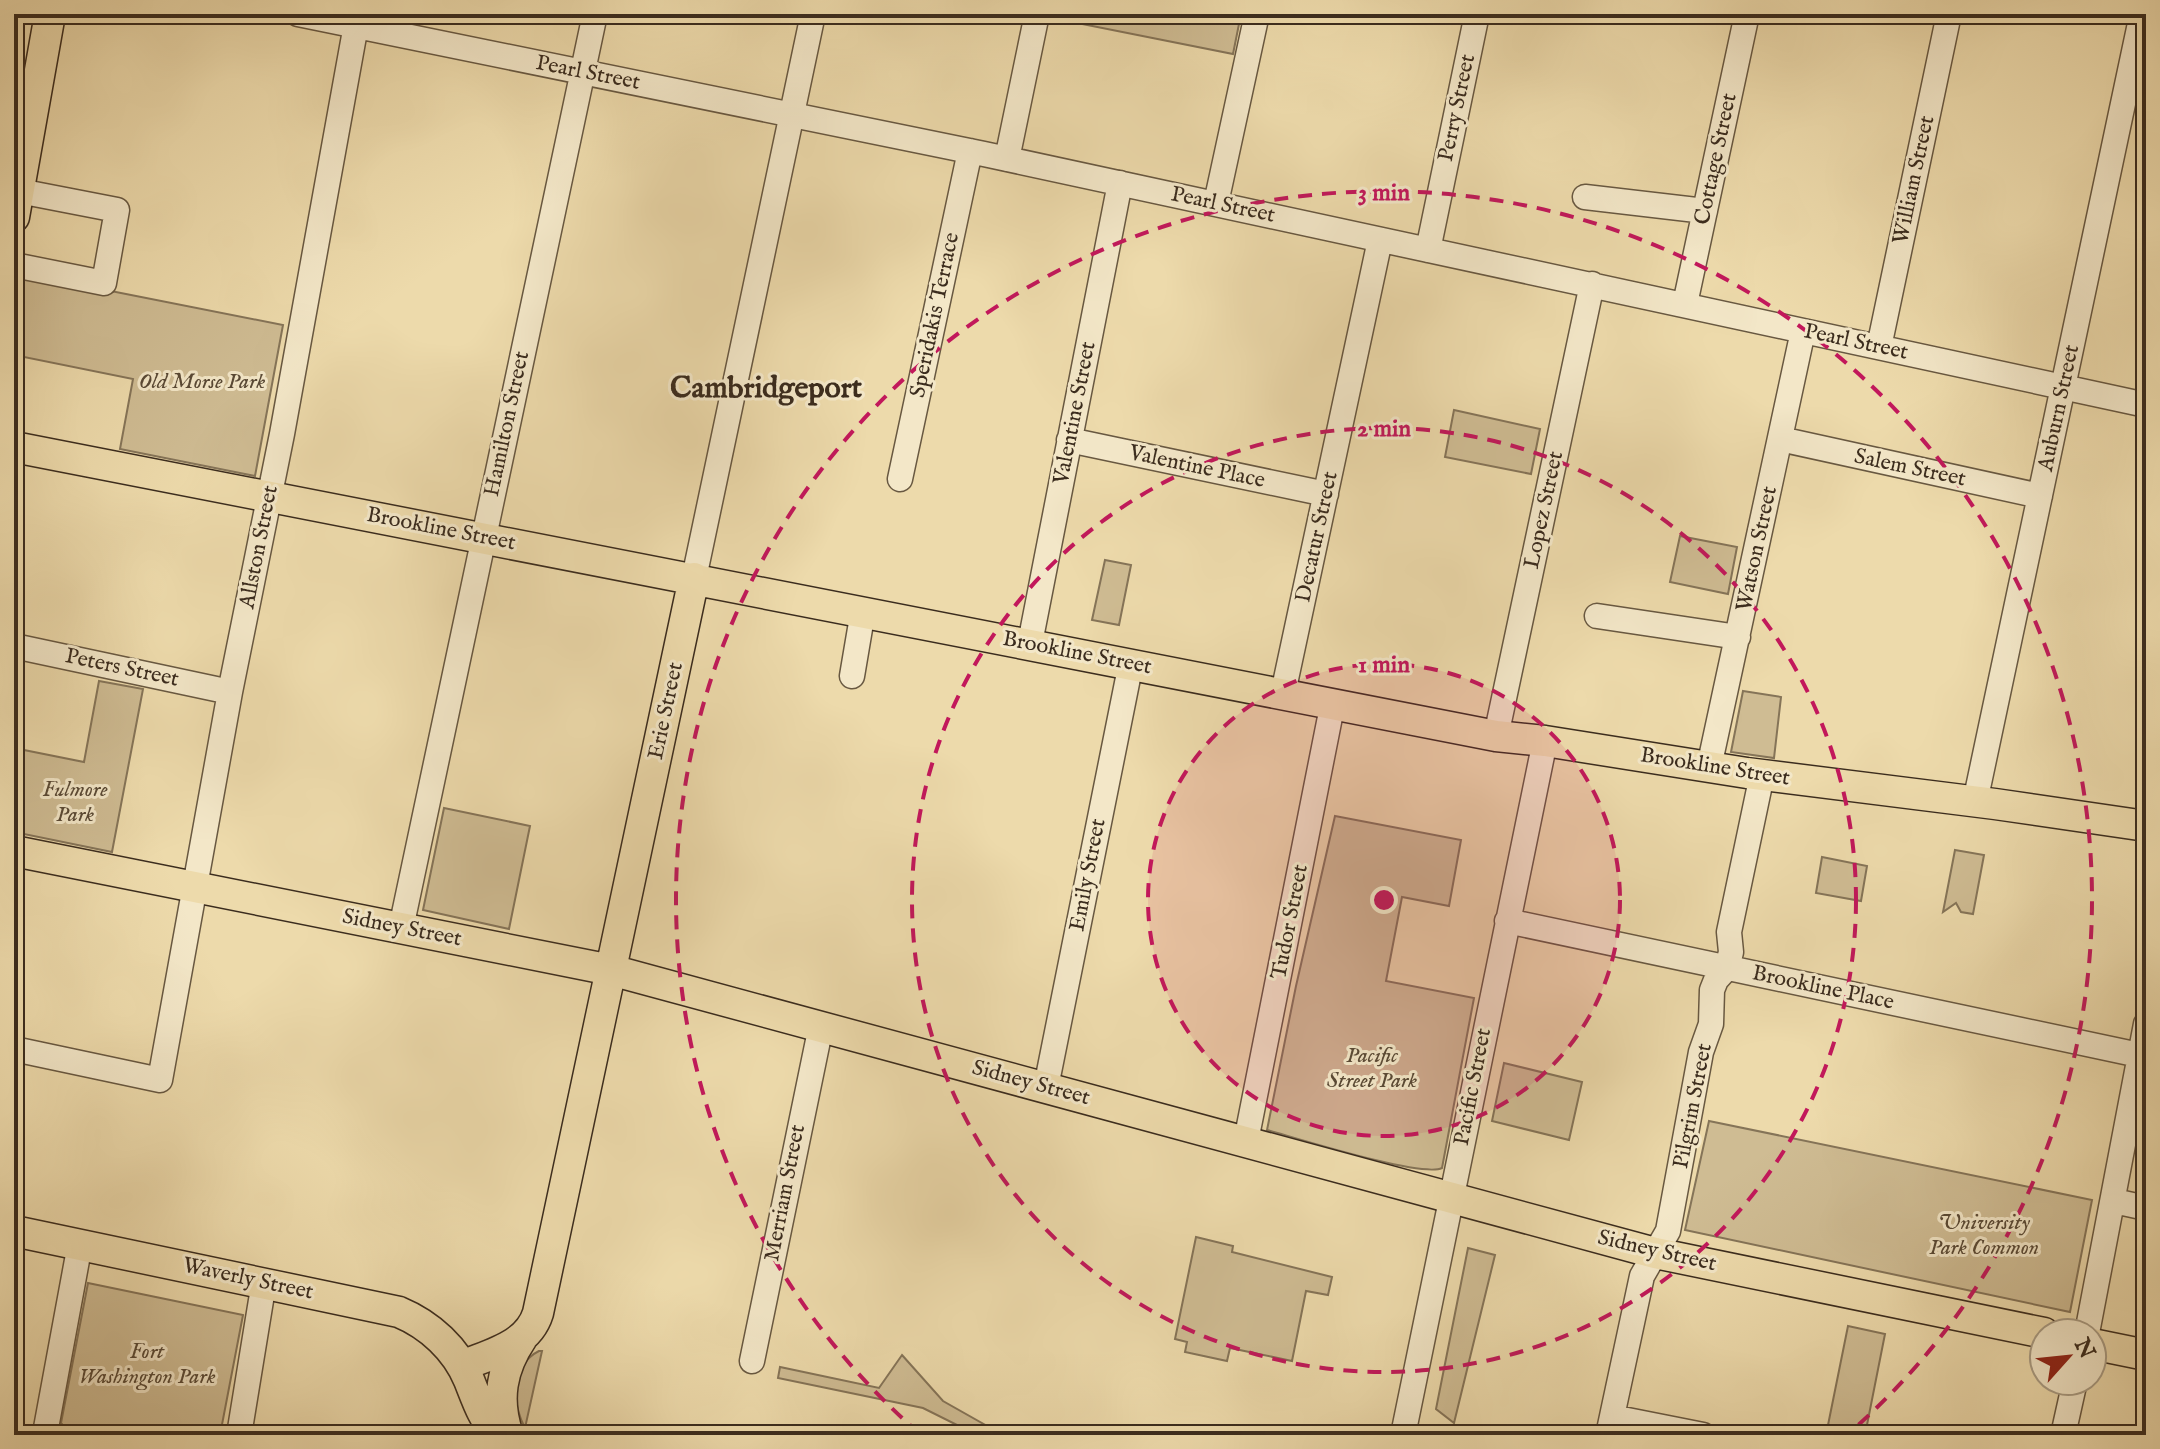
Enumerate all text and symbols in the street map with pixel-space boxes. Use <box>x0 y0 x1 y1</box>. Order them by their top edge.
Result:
street label: Pearl Street <box>533 49 643 97</box>
street label: Perry Street <box>1432 51 1482 164</box>
street label: Cottage Street <box>1688 90 1744 227</box>
street label: William Street <box>1887 113 1941 247</box>
text: 3 min <box>1358 178 1410 209</box>
street label: Pearl Street <box>1168 180 1278 230</box>
street label: Speridakis Terrace <box>904 230 966 400</box>
street label: Pearl Street <box>1801 317 1911 367</box>
street label: Valentine Street <box>1047 339 1103 488</box>
street label: Auburn Street <box>2032 342 2086 475</box>
street label: Hamilton Street <box>478 348 536 499</box>
park label: Old Morse Park <box>139 368 265 396</box>
district label: Cambridgeport <box>670 370 863 408</box>
text: 2 min <box>1357 414 1411 445</box>
street label: Valentine Place <box>1126 439 1267 495</box>
street label: Salem Street <box>1852 443 1969 494</box>
street label: Lopez Street <box>1518 448 1570 571</box>
street label: Decatur Street <box>1289 469 1345 605</box>
street label: Allston Street <box>233 482 285 612</box>
street label: Watson Street <box>1730 483 1784 614</box>
street label: Brookline Street <box>364 501 518 557</box>
street label: Brookline Street <box>1000 625 1154 681</box>
street label: Peters Street <box>63 642 182 694</box>
text: 1 min <box>1358 650 1410 681</box>
street label: Erie Street <box>642 659 690 762</box>
street label: Brookline Street <box>1638 741 1792 793</box>
park label: Fulmore Park <box>42 776 108 829</box>
street label: Emily Street <box>1063 816 1113 934</box>
street label: Tudor Street <box>1265 862 1315 982</box>
centre of rings <box>1370 886 1398 914</box>
street label: Sidney Street <box>340 903 464 953</box>
street label: Brookline Place <box>1749 959 1897 1017</box>
street label: Pacific Street <box>1448 1025 1498 1148</box>
street label: Pilgrim Street <box>1667 1041 1719 1171</box>
park label: Pacific Street Park <box>1327 1042 1417 1095</box>
street label: Sidney Street <box>969 1054 1093 1112</box>
street label: Merriam Street <box>758 1122 812 1264</box>
park label: University Park Common <box>1929 1209 2039 1262</box>
street label: Sidney Street <box>1595 1224 1719 1278</box>
street label: Waverly Street <box>180 1252 316 1307</box>
north arrow <box>2028 1317 2108 1397</box>
text: N <box>2067 1333 2101 1364</box>
park label: Fort Washington Park <box>79 1338 216 1391</box>

